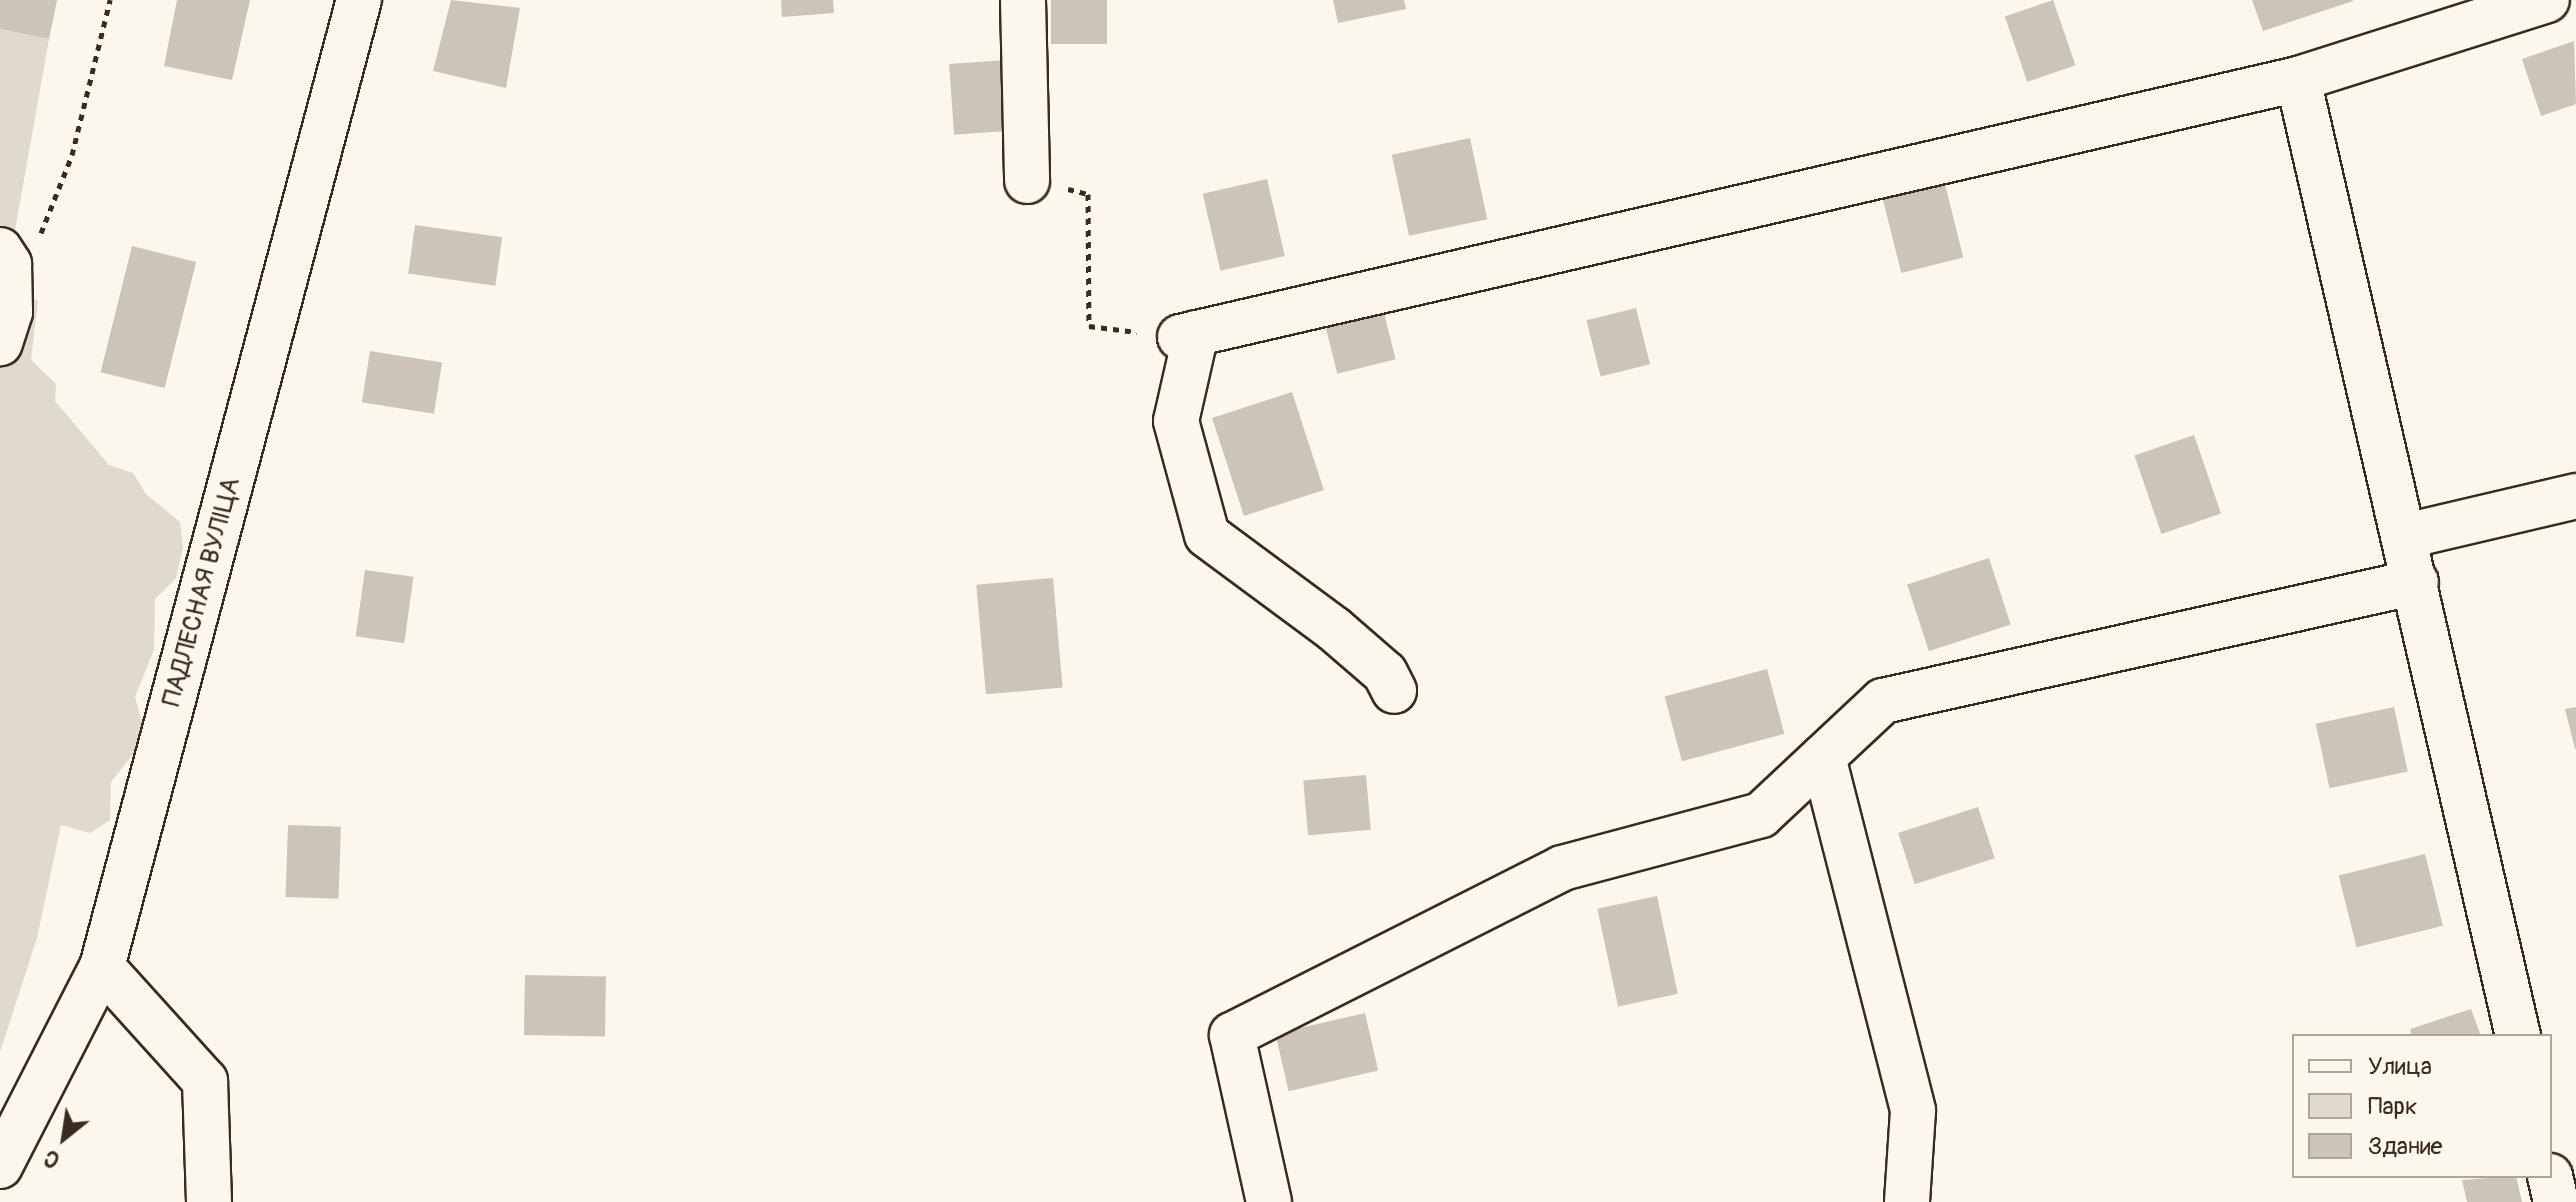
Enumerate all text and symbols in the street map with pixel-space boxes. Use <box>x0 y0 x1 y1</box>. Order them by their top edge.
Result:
street label: ПАДЛЕСНАЯ ВУЛІЦА <box>156 474 248 710</box>
legend <box>2292 1034 2552 1178</box>
text: Улица <box>2368 1052 2432 1081</box>
text: Парк <box>2368 1092 2417 1121</box>
north arrow <box>24 1098 104 1178</box>
text: Здание <box>2368 1132 2442 1161</box>
text: С <box>39 1143 65 1174</box>

